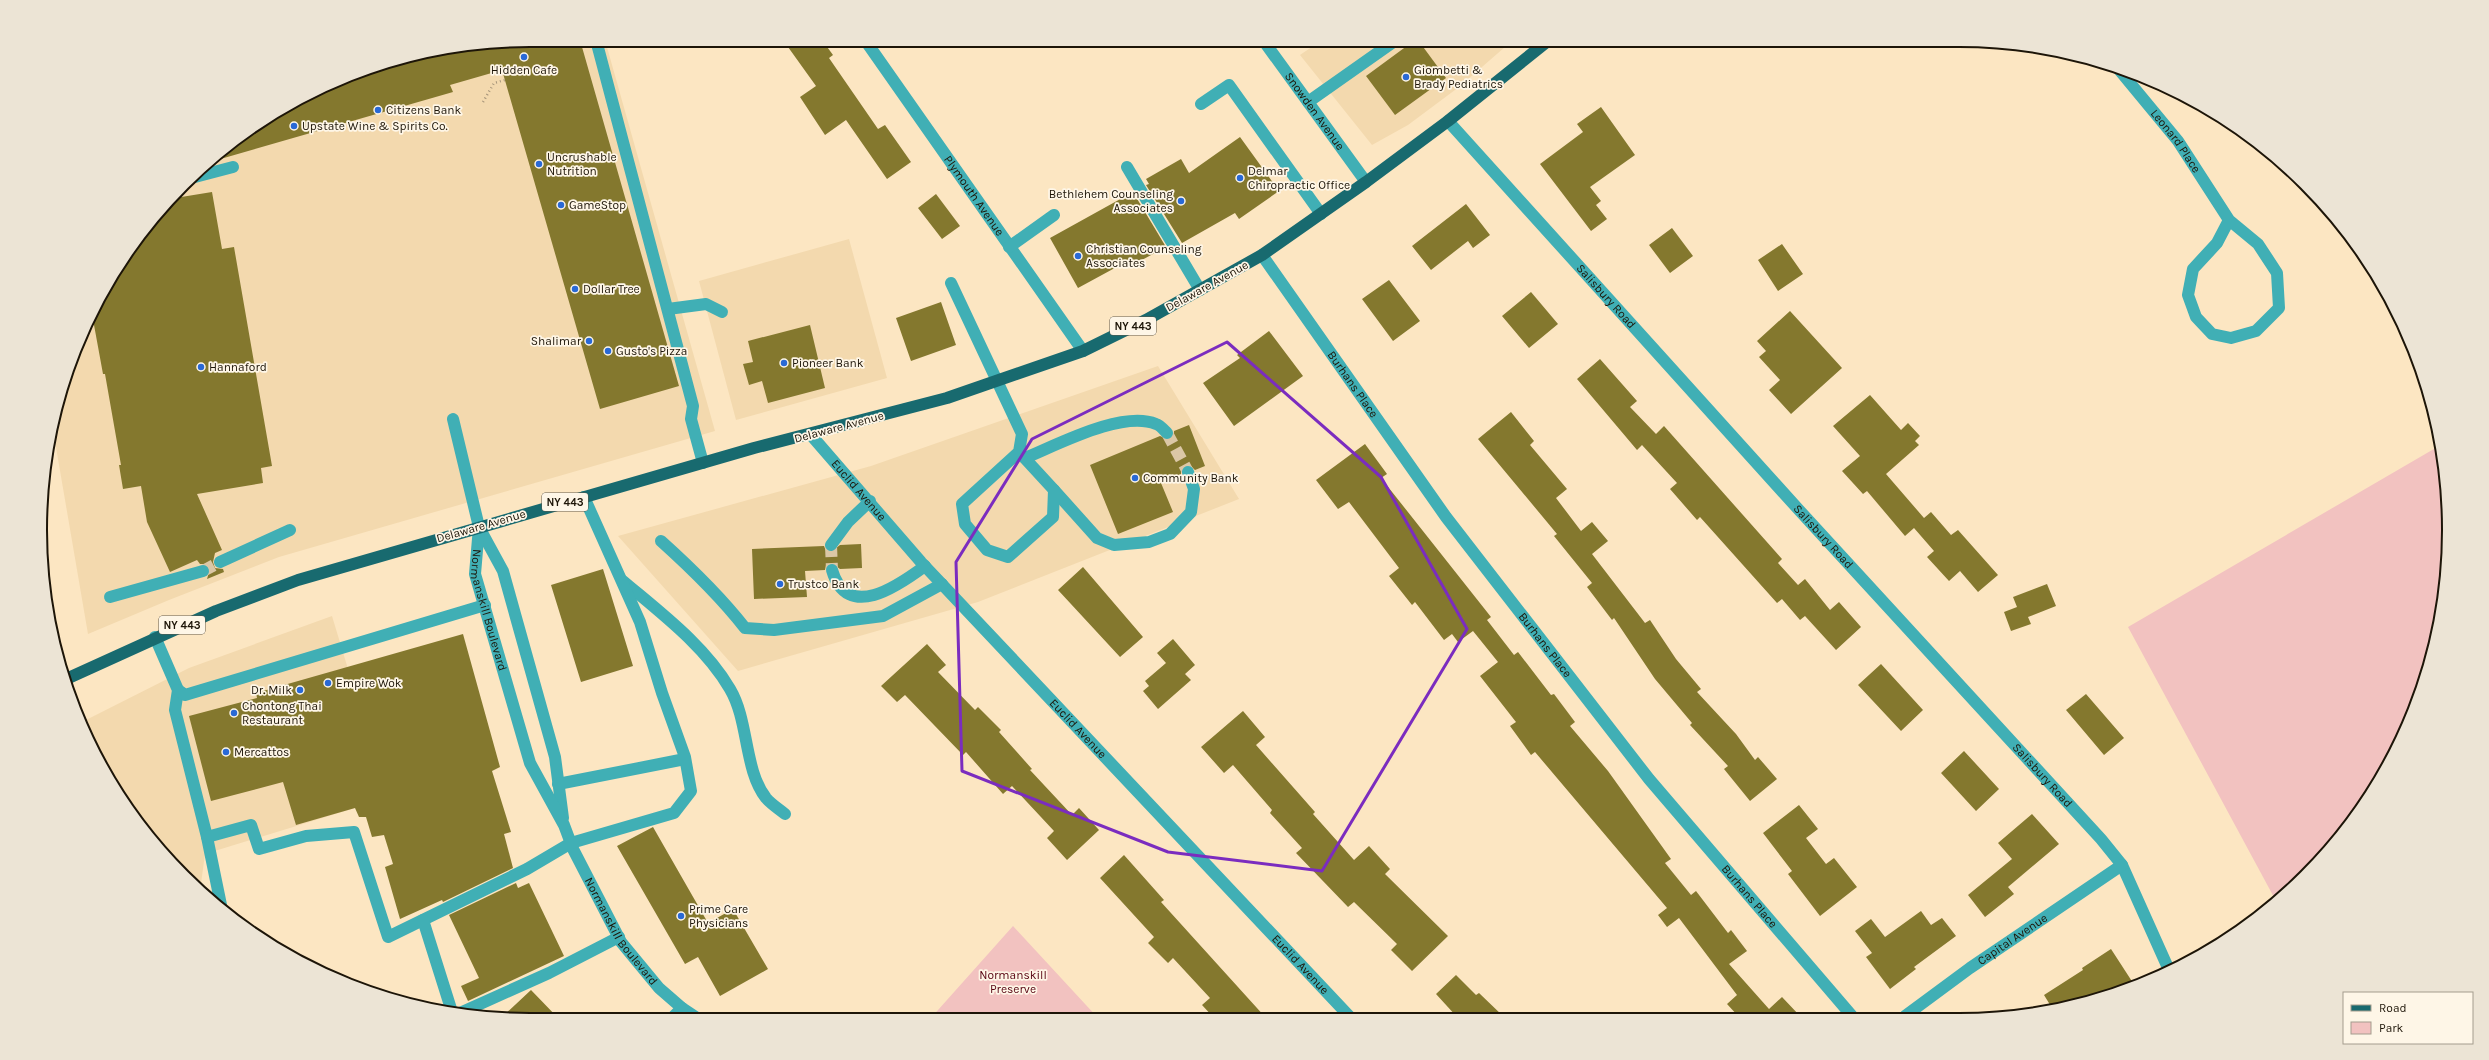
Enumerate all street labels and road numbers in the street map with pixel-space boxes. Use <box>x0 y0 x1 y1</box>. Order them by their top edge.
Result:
street label: Snowden Avenue <box>1282 70 1348 153</box>
street label: Leonard Place <box>2148 106 2204 175</box>
street label: Plymouth Avenue <box>941 153 1007 238</box>
street label: Delaware Avenue <box>1163 258 1251 314</box>
street label: Salisbury Road <box>1573 261 1639 331</box>
road number: NY 443 <box>1110 317 1156 335</box>
street label: Burhans Place <box>1325 348 1381 420</box>
street label: Delaware Avenue <box>793 408 885 446</box>
street label: Euclid Avenue <box>828 457 889 524</box>
road number: NY 443 <box>542 493 588 511</box>
street label: Salisbury Road <box>1790 502 1856 571</box>
street label: Delaware Avenue <box>435 507 527 545</box>
street label: Normanskill Boulevard <box>468 549 510 673</box>
street label: Burhans Place <box>1516 610 1575 680</box>
road number: NY 443 <box>159 616 205 634</box>
street label: Euclid Avenue <box>1047 696 1110 761</box>
street label: Salisbury Road <box>2010 740 2075 810</box>
street label: Burhans Place <box>1719 862 1780 931</box>
street label: Normanskill Boulevard <box>582 875 661 988</box>
street label: Capital Avenue <box>1975 911 2050 968</box>
street label: Euclid Avenue <box>1269 932 1332 997</box>

